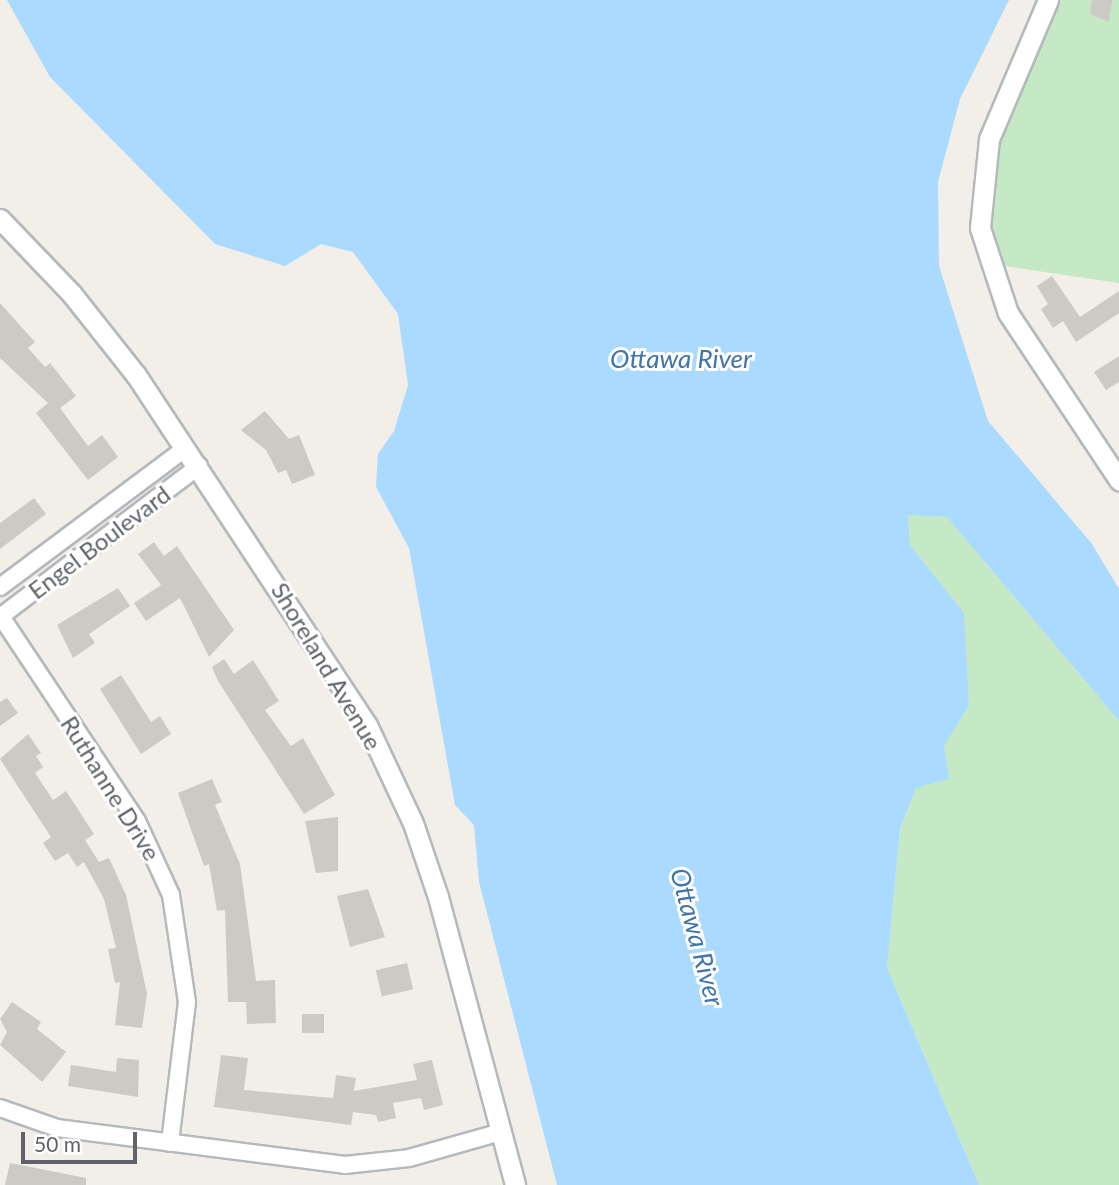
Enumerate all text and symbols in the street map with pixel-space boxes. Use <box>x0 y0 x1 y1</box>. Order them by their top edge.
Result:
water label: Ottawa River <box>610 343 752 375</box>
street label: Engel Boulevard <box>23 479 175 605</box>
street label: Shoreland Avenue <box>266 577 388 755</box>
street label: Ruthanne Drive <box>55 711 167 865</box>
water label: Ottawa River <box>664 865 730 1009</box>
scale bar <box>24 1118 140 1162</box>
text: 50 m <box>34 1131 81 1156</box>

